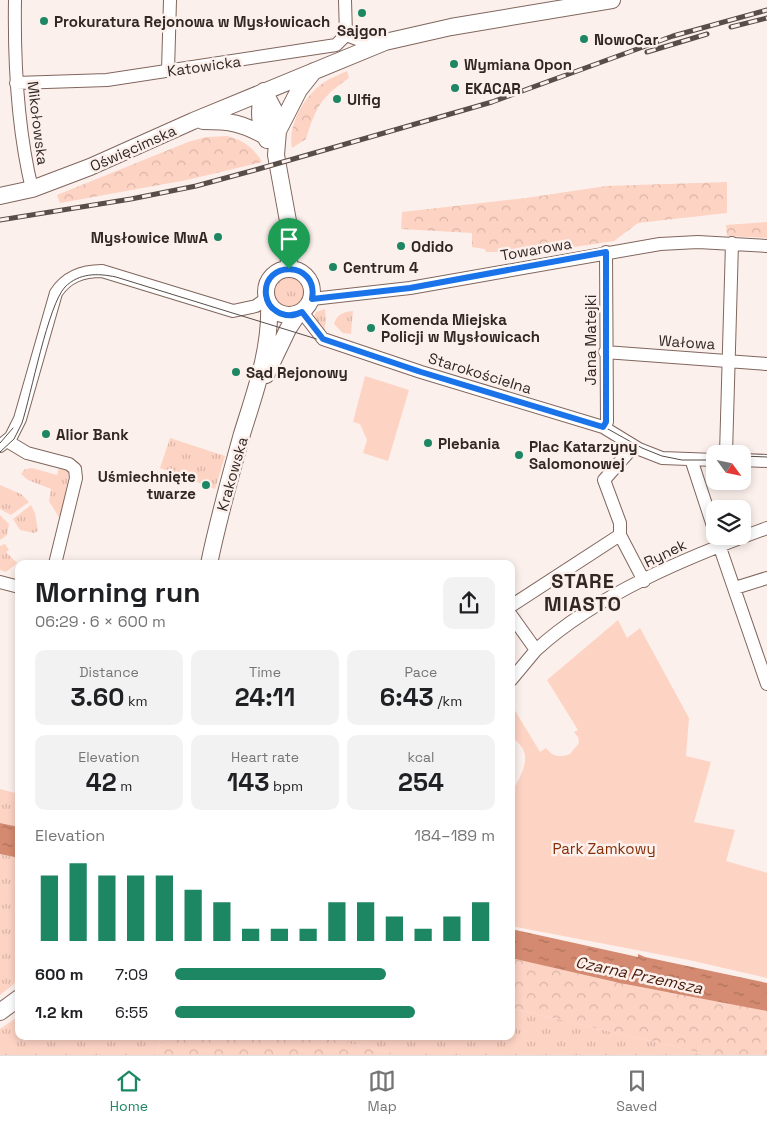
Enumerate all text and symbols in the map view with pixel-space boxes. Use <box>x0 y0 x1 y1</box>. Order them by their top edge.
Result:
marker: Sajgon <box>356 7 368 19</box>
place label: Prokuratura Rejonowa w Mysłowicach <box>54 12 330 31</box>
marker: Prokuratura Rejonowa w Mysłowicach <box>38 15 50 27</box>
place label: Sajgon <box>337 21 387 40</box>
place label: NowoCar <box>594 30 658 49</box>
marker: NowoCar <box>578 33 590 45</box>
street label: Katowicka <box>166 51 242 81</box>
place label: Wymiana Opon <box>464 55 572 74</box>
marker: Wymiana Opon <box>448 58 460 70</box>
place label: EKACAR <box>465 79 521 98</box>
street label: Mikołowska <box>23 80 53 167</box>
marker: EKACAR <box>449 82 461 94</box>
place label: Ulfig <box>347 90 381 109</box>
marker: Ulfig <box>331 93 343 105</box>
street label: Oświęcimska <box>87 120 179 175</box>
pin <box>268 218 310 269</box>
icon: arrive <box>275 225 303 253</box>
place label: Mysłowice MwA <box>91 228 208 247</box>
marker: Mysłowice MwA <box>212 231 224 243</box>
street label: Towarowa <box>499 233 573 265</box>
place label: Odido <box>411 237 453 256</box>
marker: Odido <box>395 240 407 252</box>
place label: Centrum 4 <box>343 258 419 277</box>
marker: Centrum 4 <box>327 261 339 273</box>
street label: Jana Matejki <box>581 295 600 385</box>
place label: Komenda Miejska Policji w Mysłowicach <box>381 310 540 346</box>
marker: Komenda Miejska Policji w Mysłowicach <box>365 322 377 334</box>
street label: Wałowa <box>658 331 716 353</box>
street label: Starokościelna <box>426 348 534 398</box>
place label: Sąd Rejonowy <box>246 363 348 382</box>
marker: Sąd Rejonowy <box>230 366 242 378</box>
place label: Alior Bank <box>56 425 129 444</box>
marker: Alior Bank <box>40 428 52 440</box>
street label: Krakowska <box>212 434 252 513</box>
place label: Plebania <box>438 434 500 453</box>
marker: Plebania <box>422 437 434 449</box>
place label: Plac Katarzyny Salomonowej <box>529 437 638 473</box>
north arrow <box>706 445 751 490</box>
map controls <box>706 445 751 545</box>
marker: Plac Katarzyny Salomonowej <box>513 449 525 461</box>
place label: Uśmiechnięte twarze <box>98 467 196 503</box>
marker: Uśmiechnięte twarze <box>200 479 212 491</box>
button: layers <box>706 500 751 545</box>
street label: Rynek <box>641 535 689 571</box>
district label: STARE MIASTO <box>544 568 622 617</box>
text: Morning run <box>35 574 200 610</box>
button: share <box>443 577 495 629</box>
text: 06:29 · 6 × 600 m <box>35 611 166 632</box>
text: Distance <box>79 663 139 681</box>
text: Time <box>249 663 281 681</box>
text: Pace <box>405 663 437 681</box>
text: 3.60 <box>70 681 124 713</box>
text: 24:11 <box>235 681 295 713</box>
text: 6:43 <box>380 681 434 713</box>
text: km <box>124 692 148 710</box>
text: /km <box>434 692 462 710</box>
text: Elevation <box>78 748 140 766</box>
text: Heart rate <box>231 748 299 766</box>
text: kcal <box>407 748 435 766</box>
text: 42 <box>86 766 117 798</box>
text: 143 <box>227 766 269 798</box>
text: 254 <box>398 766 444 798</box>
text: m <box>117 777 132 795</box>
text: bpm <box>269 777 303 795</box>
text: Elevation <box>35 825 105 846</box>
text: 184–189 m <box>414 825 495 846</box>
park label: Park Zamkowy <box>552 839 656 858</box>
water label: Czarna Przemsza <box>573 951 705 999</box>
text: 600 m <box>35 964 83 985</box>
text: 7:09 <box>115 964 148 985</box>
text: 1.2 km <box>35 1002 83 1023</box>
text: 6:55 <box>115 1002 148 1023</box>
tab: Home <box>110 1067 148 1115</box>
tab: Map <box>368 1067 397 1115</box>
tab: Saved <box>616 1067 657 1115</box>

